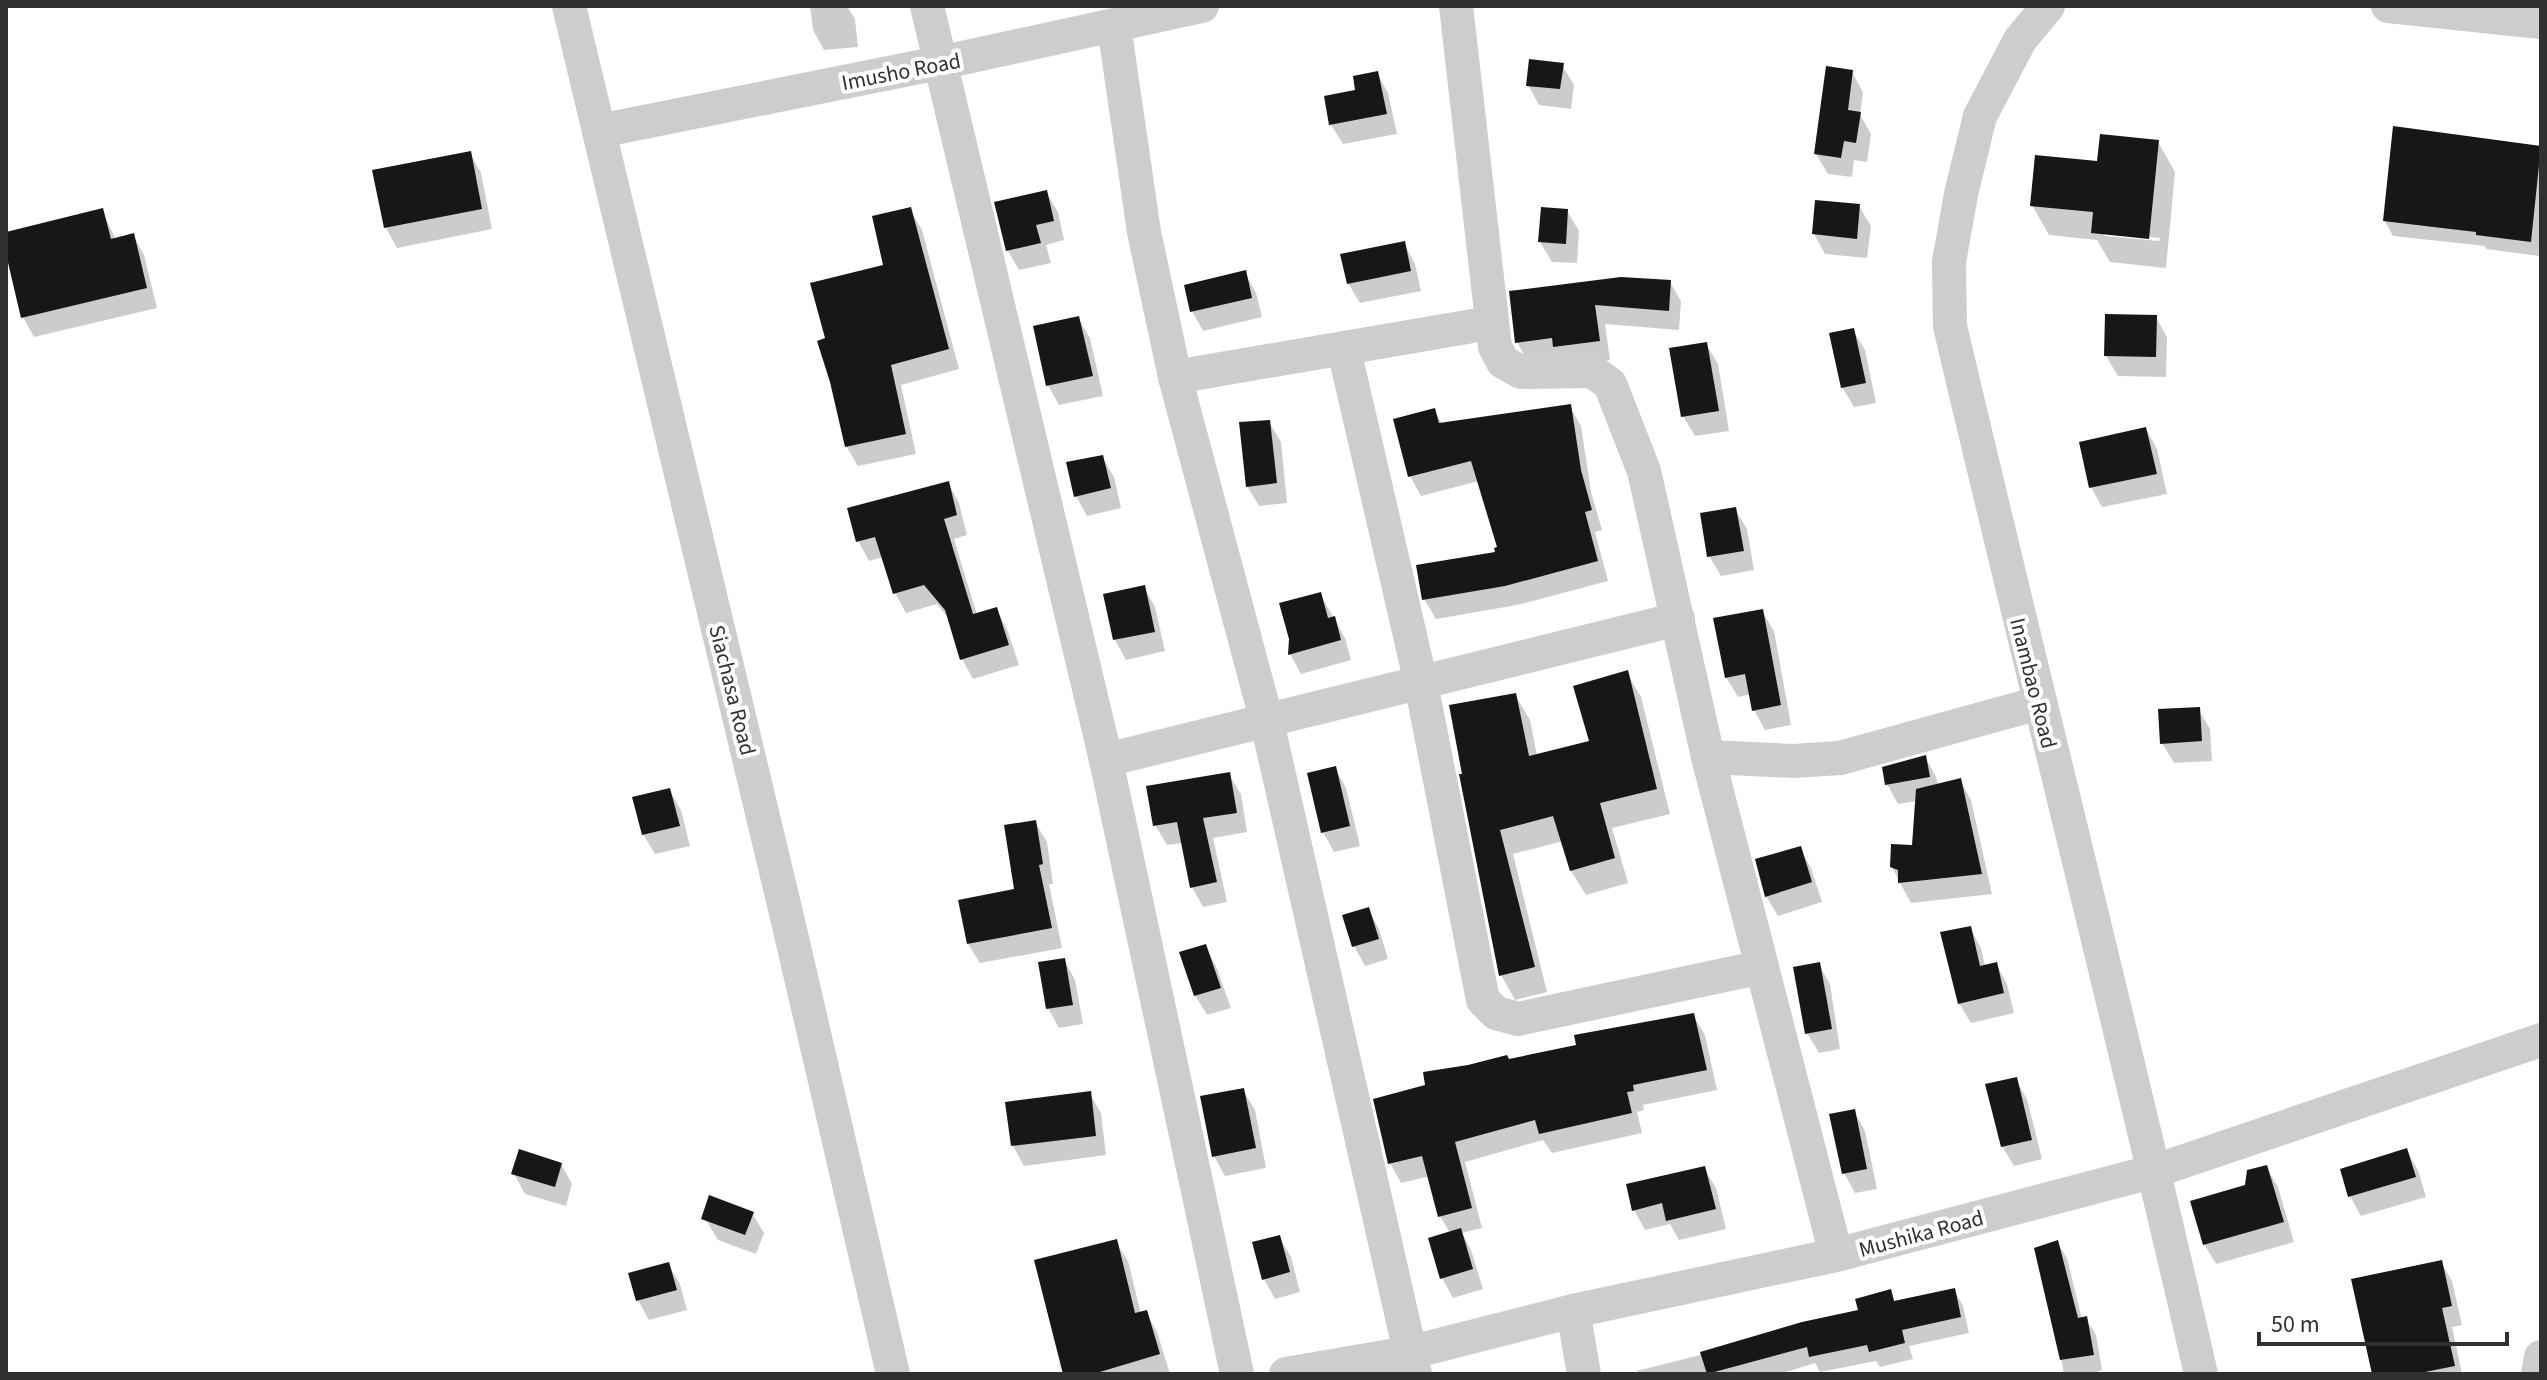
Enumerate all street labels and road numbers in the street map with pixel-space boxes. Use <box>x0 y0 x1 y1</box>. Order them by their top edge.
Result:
street label: Imusho Road <box>839 45 964 99</box>
street label: Inambao Road <box>2001 615 2065 752</box>
street label: Siachasa Road <box>700 622 764 759</box>
street label: Mushika Road <box>1855 1202 1987 1266</box>

